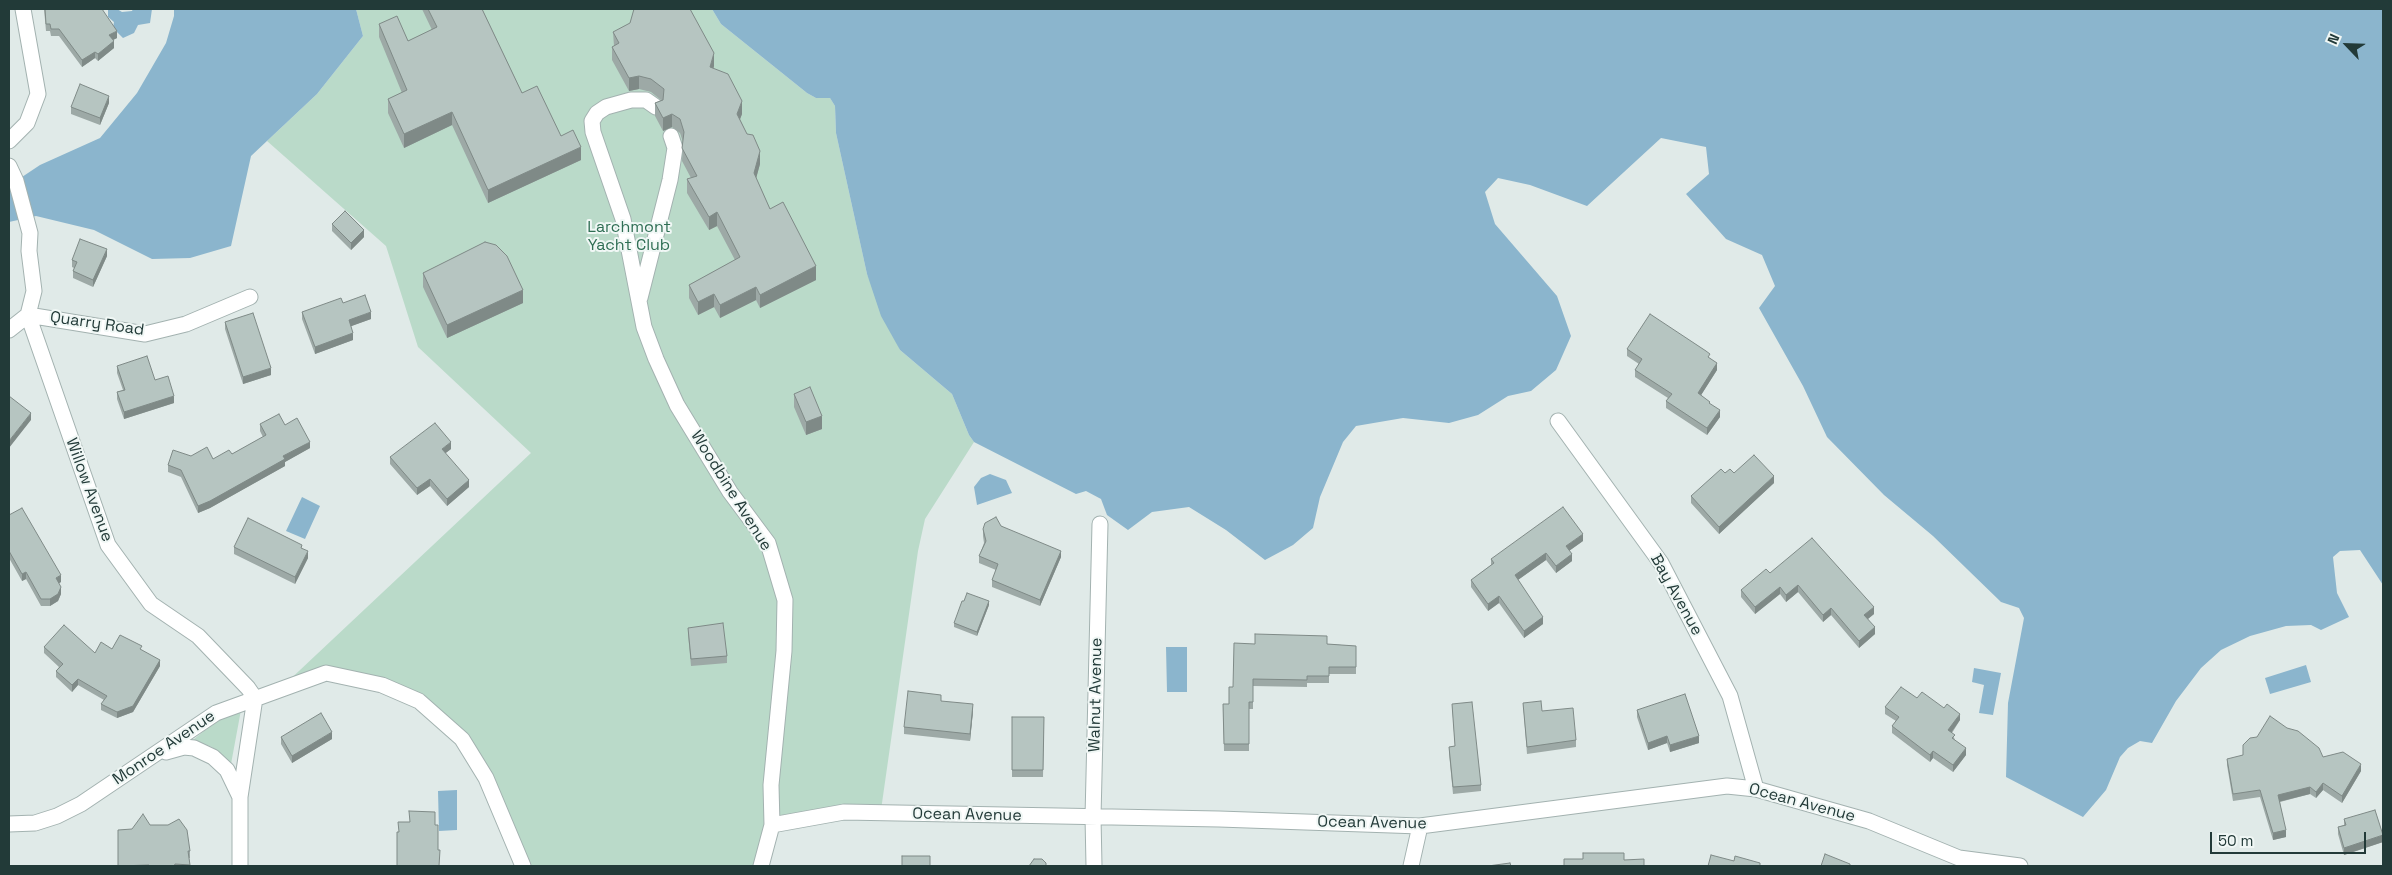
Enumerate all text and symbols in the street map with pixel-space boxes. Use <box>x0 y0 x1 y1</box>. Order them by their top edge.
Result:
north arrow <box>2322 20 2372 70</box>
text: N <box>2323 31 2343 47</box>
park label: Larchmont Yacht Club <box>587 218 671 256</box>
street label: Quarry Road <box>49 308 145 340</box>
street label: Woodbine Avenue <box>686 427 776 555</box>
street label: Willow Avenue <box>61 436 117 544</box>
street label: Bay Avenue <box>1646 551 1706 639</box>
street label: Walnut Avenue <box>1085 638 1107 752</box>
street label: Monroe Avenue <box>109 707 219 789</box>
street label: Ocean Avenue <box>1747 780 1857 826</box>
street label: Ocean Avenue <box>912 804 1022 826</box>
street label: Ocean Avenue <box>1317 812 1427 834</box>
scale bar <box>2212 822 2368 854</box>
text: 50 m <box>2218 831 2253 850</box>

